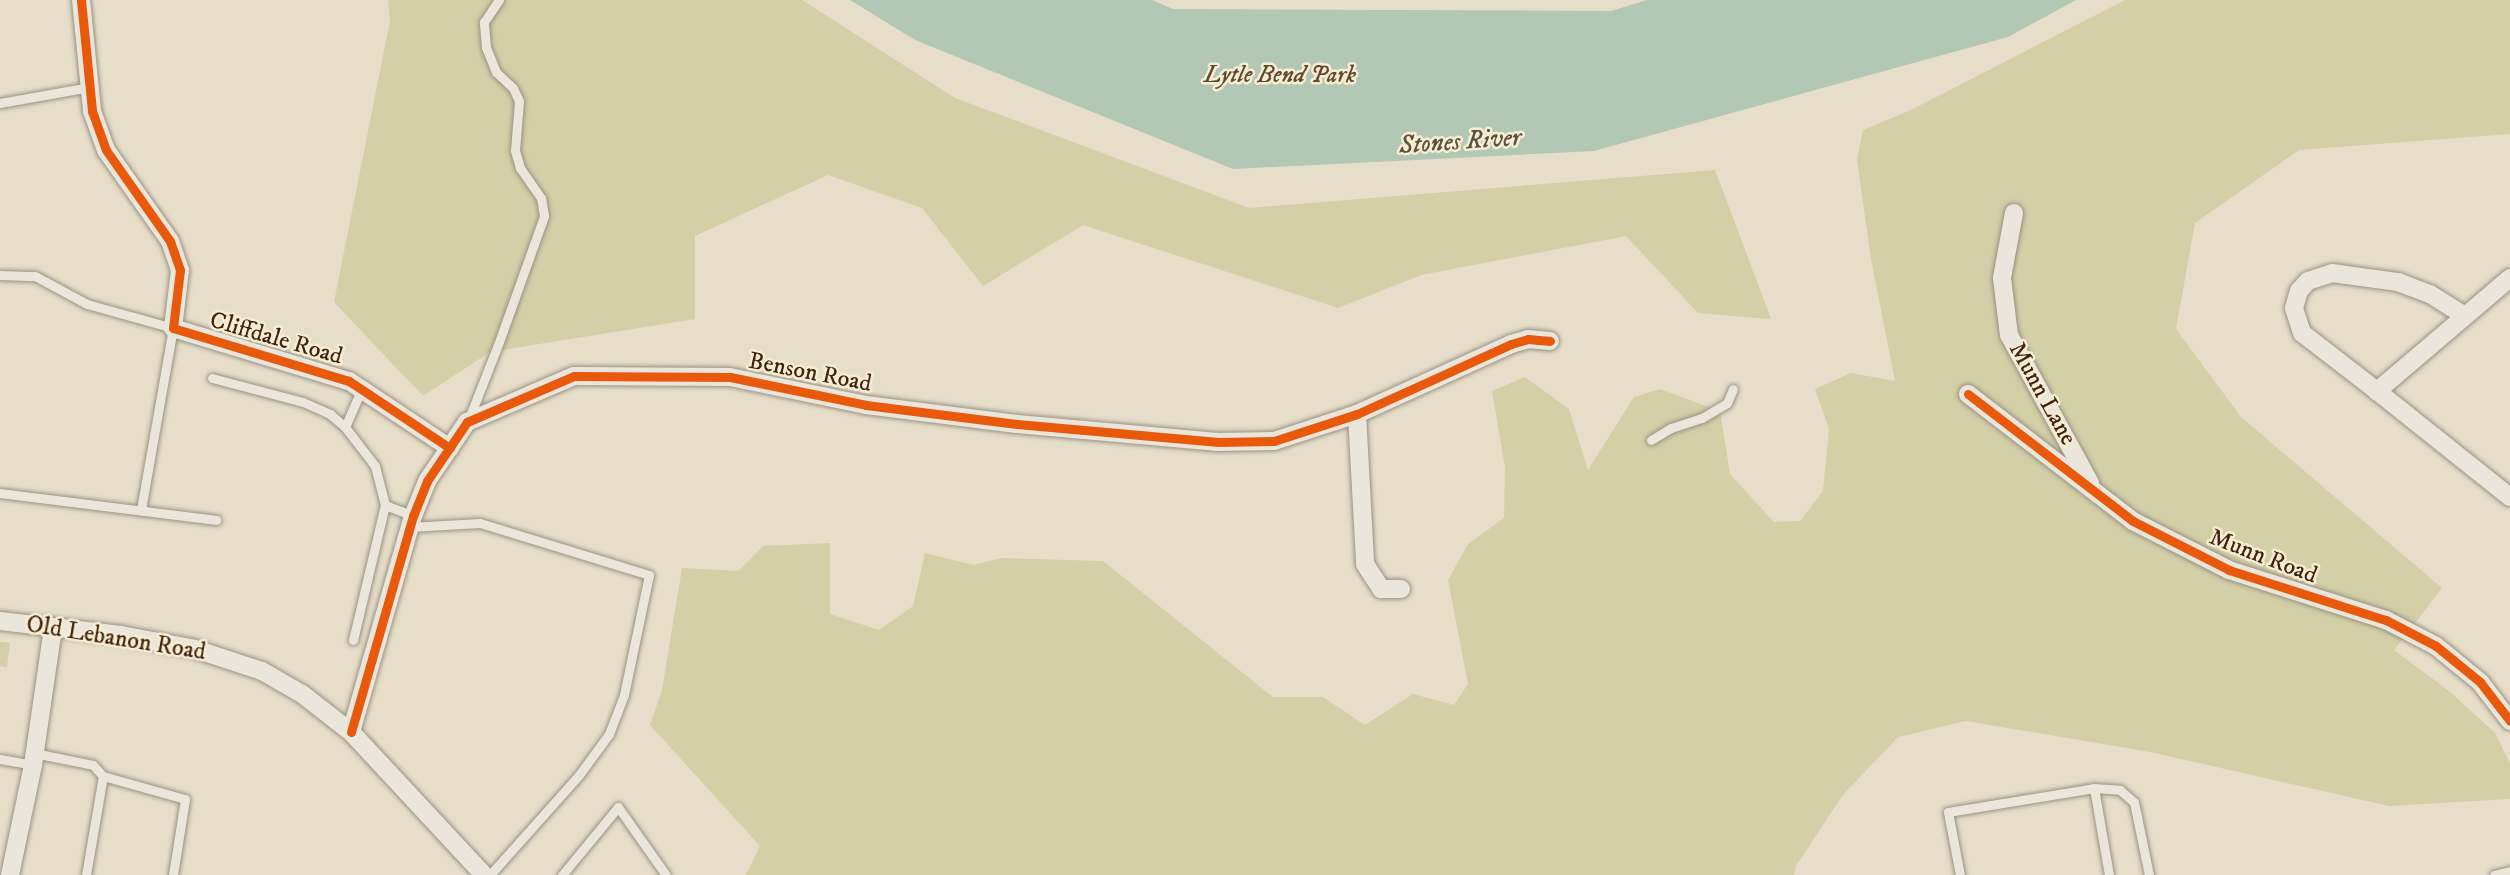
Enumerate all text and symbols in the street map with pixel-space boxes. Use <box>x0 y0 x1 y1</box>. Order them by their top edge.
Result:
park label: Lytle Bend Park <box>1204 62 1356 90</box>
water label: Stones River <box>1398 122 1522 162</box>
street label: Cliffdale Road <box>206 306 346 372</box>
street label: Munn Lane <box>2002 337 2082 451</box>
street label: Benson Road <box>746 347 874 399</box>
street label: Munn Road <box>2205 523 2321 591</box>
street label: Old Lebanon Road <box>24 611 208 667</box>

